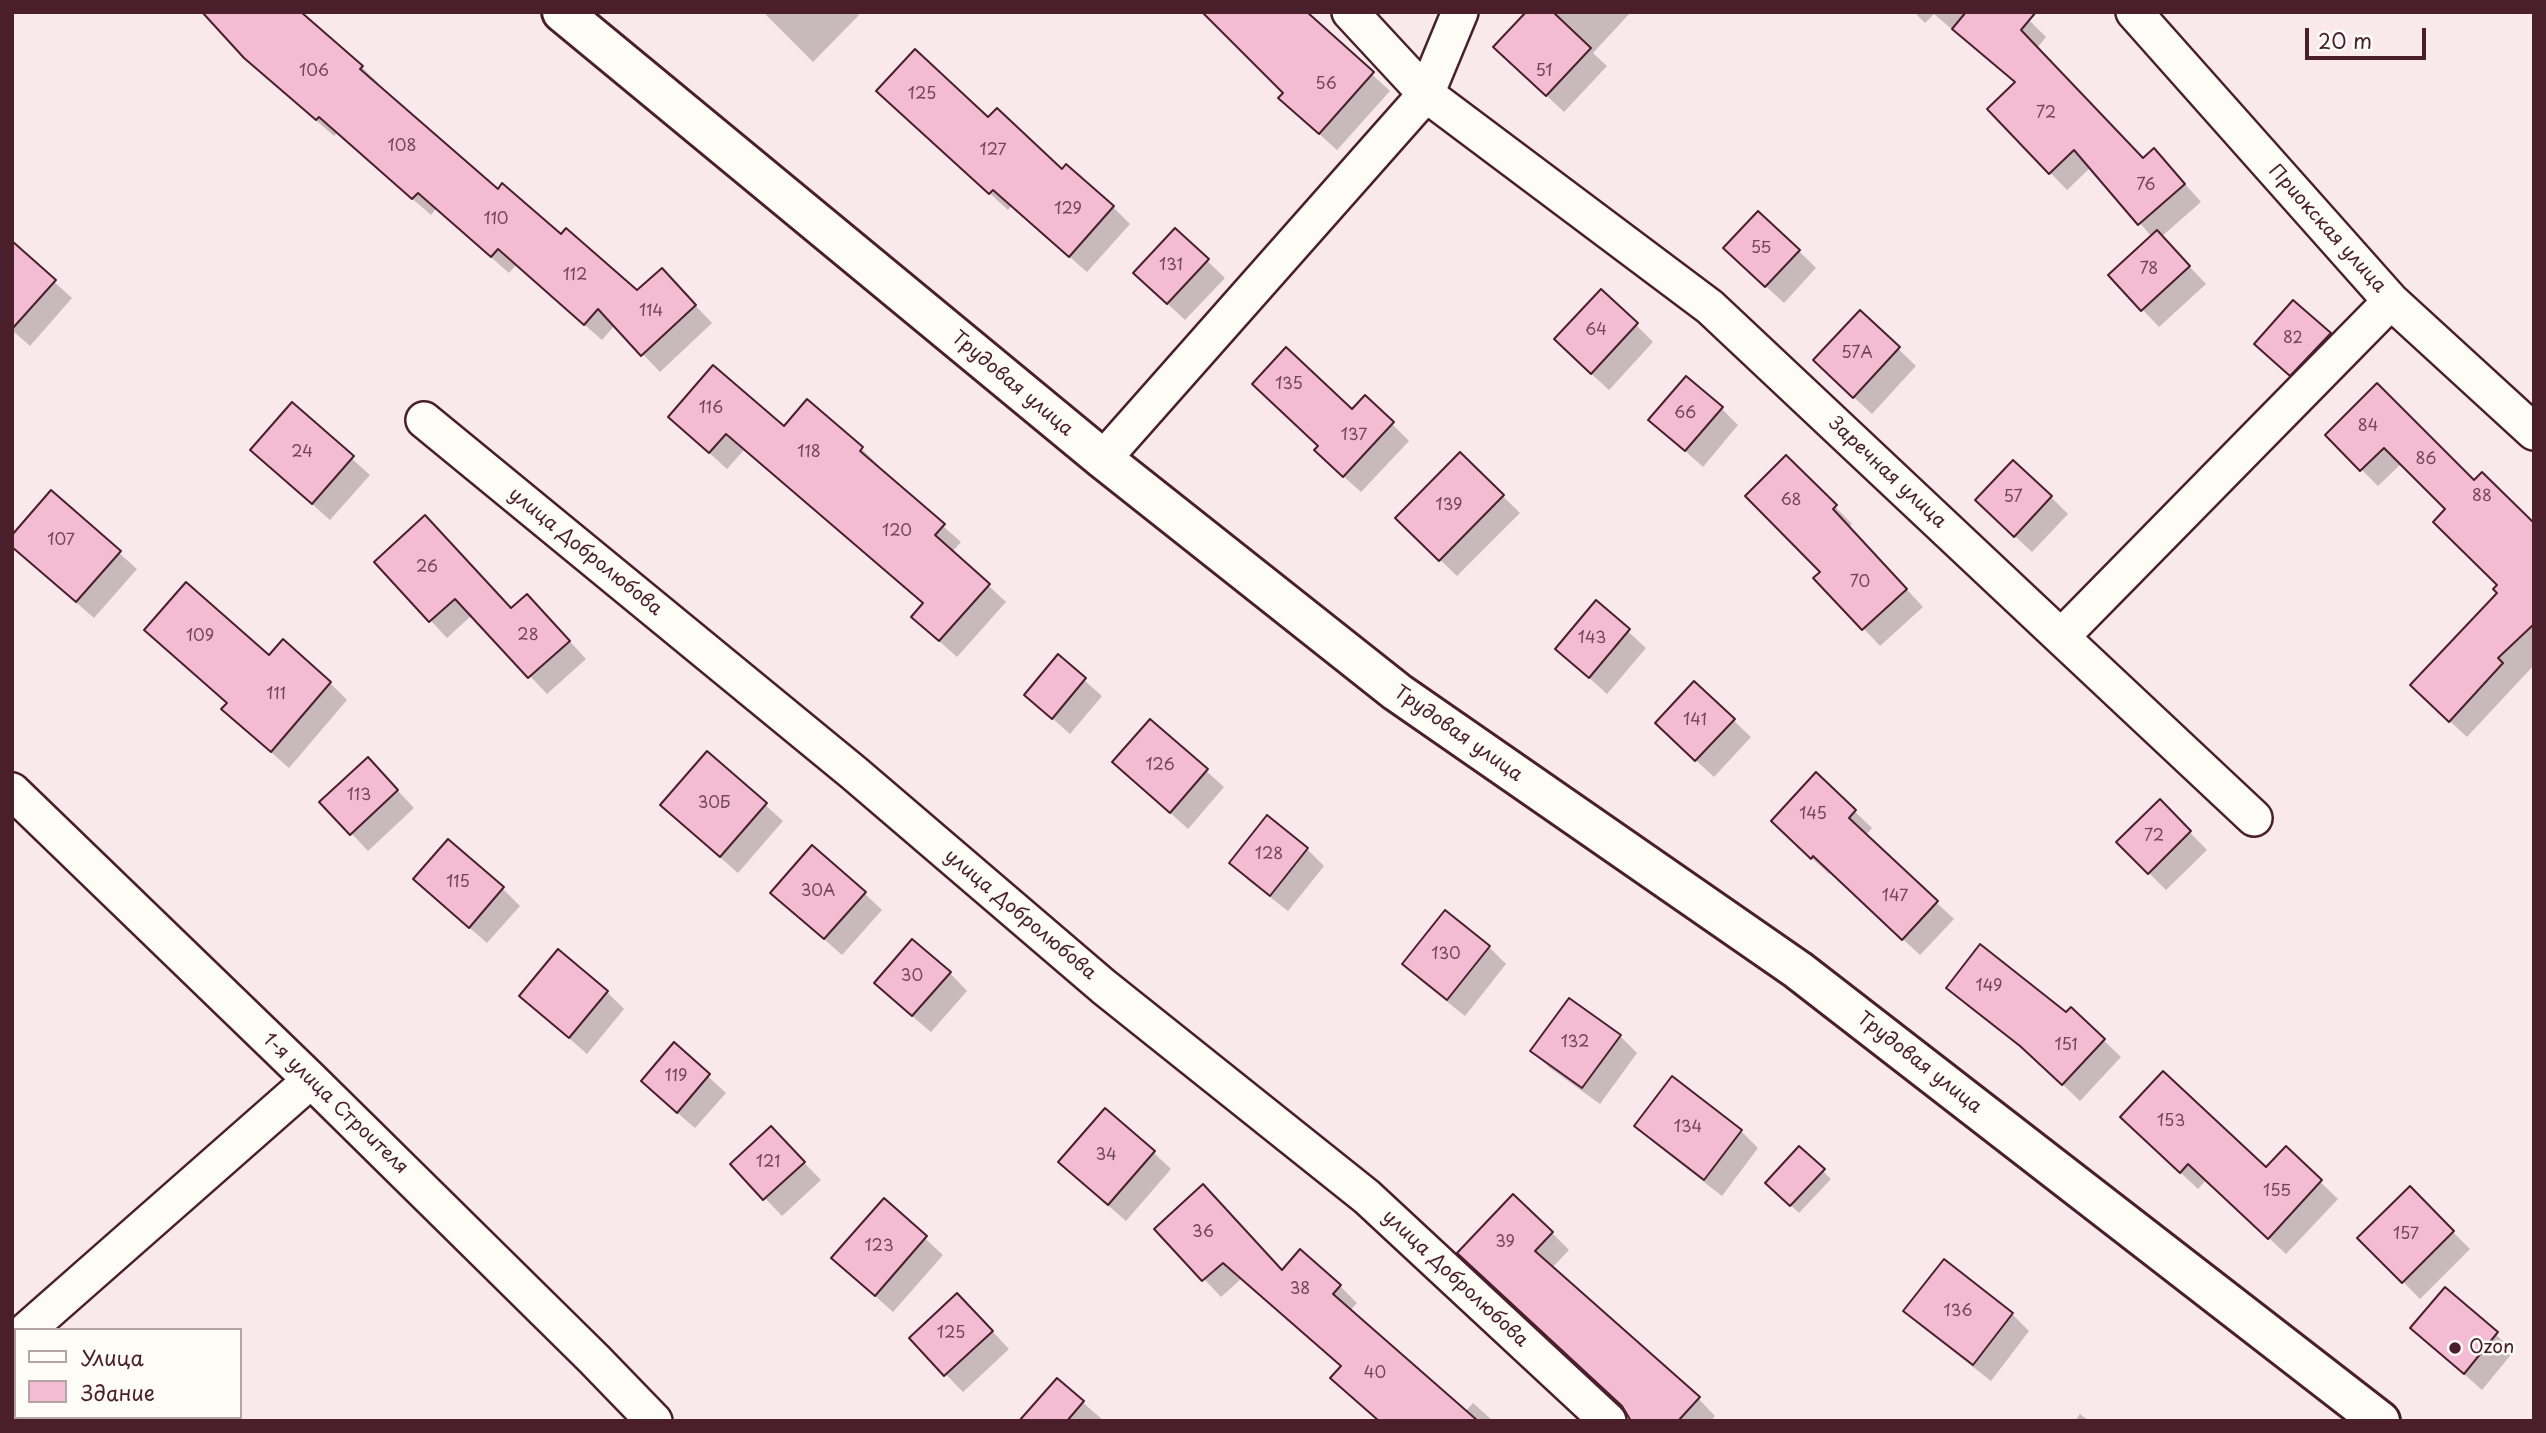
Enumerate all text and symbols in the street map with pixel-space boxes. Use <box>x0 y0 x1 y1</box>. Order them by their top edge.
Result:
scale bar <box>2308 14 2429 58</box>
text: 20 m <box>2318 24 2372 56</box>
house number: 106 <box>299 62 329 82</box>
house number: 51 <box>1535 62 1553 82</box>
house number: 56 <box>1315 75 1337 95</box>
house number: 125 <box>908 85 936 105</box>
house number: 72 <box>2036 104 2056 124</box>
house number: 108 <box>388 137 416 157</box>
house number: 127 <box>979 141 1007 161</box>
street label: Приокская улица <box>2263 160 2391 298</box>
house number: 76 <box>2136 176 2156 196</box>
house number: 129 <box>1054 200 1082 220</box>
house number: 110 <box>483 210 509 230</box>
house number: 55 <box>1751 239 1771 259</box>
house number: 131 <box>1159 256 1183 276</box>
house number: 78 <box>2140 260 2158 280</box>
house number: 112 <box>563 266 587 286</box>
house number: 114 <box>639 302 663 322</box>
house number: 64 <box>1585 321 1607 341</box>
street label: Трудовая улица <box>947 327 1077 441</box>
house number: 82 <box>2283 329 2303 349</box>
house number: 57А <box>1841 344 1873 364</box>
house number: 135 <box>1275 375 1303 395</box>
house number: 116 <box>699 399 723 419</box>
house number: 66 <box>1674 404 1696 424</box>
street label: Заречная улица <box>1823 413 1951 533</box>
house number: 84 <box>2358 417 2378 437</box>
house number: 137 <box>1341 426 1367 446</box>
house number: 24 <box>291 443 313 463</box>
house number: 118 <box>797 443 821 463</box>
house number: 86 <box>2416 450 2436 470</box>
street label: улица Добролюбова <box>504 483 666 621</box>
house number: 88 <box>2472 487 2492 507</box>
house number: 57 <box>2003 488 2023 508</box>
house number: 68 <box>1780 491 1802 511</box>
house number: 139 <box>1436 496 1462 516</box>
house number: 120 <box>882 522 912 542</box>
house number: 107 <box>47 531 75 551</box>
house number: 26 <box>416 558 438 578</box>
house number: 70 <box>1850 573 1870 593</box>
house number: 28 <box>517 626 539 646</box>
house number: 109 <box>186 627 214 647</box>
house number: 143 <box>1578 629 1606 649</box>
street label: Трудовая улица <box>1389 681 1527 787</box>
house number: 111 <box>266 685 286 705</box>
house number: 141 <box>1683 711 1707 731</box>
house number: 126 <box>1145 756 1175 776</box>
house number: 113 <box>347 786 371 806</box>
house number: 30Б <box>698 794 730 814</box>
house number: 145 <box>1799 805 1827 825</box>
house number: 72 <box>2144 827 2164 847</box>
street label: улица Добролюбова <box>940 845 1100 985</box>
house number: 128 <box>1255 845 1283 865</box>
house number: 115 <box>446 873 470 893</box>
house number: 30А <box>801 882 835 902</box>
house number: 147 <box>1882 887 1908 907</box>
house number: 130 <box>1431 945 1461 965</box>
house number: 30 <box>901 967 923 987</box>
house number: 149 <box>1976 977 2002 997</box>
street label: Трудовая улица <box>1852 1007 1986 1119</box>
street label: 1-я улица Строителя <box>258 1029 412 1179</box>
house number: 132 <box>1561 1033 1589 1053</box>
house number: 151 <box>2054 1036 2078 1056</box>
house number: 119 <box>665 1067 687 1087</box>
house number: 153 <box>2157 1112 2185 1132</box>
house number: 134 <box>1674 1118 1702 1138</box>
house number: 34 <box>1095 1146 1117 1166</box>
house number: 121 <box>756 1153 780 1173</box>
house number: 155 <box>2263 1182 2291 1202</box>
street label: улица Добролюбова <box>1377 1206 1533 1352</box>
house number: 36 <box>1192 1223 1214 1243</box>
house number: 157 <box>2393 1225 2419 1245</box>
house number: 39 <box>1495 1233 1515 1253</box>
house number: 123 <box>864 1237 894 1257</box>
house number: 38 <box>1290 1280 1310 1300</box>
house number: 136 <box>1943 1302 1973 1322</box>
house number: 125 <box>937 1324 965 1344</box>
legend <box>14 1328 242 1419</box>
place label: Ozon <box>2469 1337 2514 1359</box>
marker: Ozon <box>2447 1340 2463 1356</box>
text: Улица <box>81 1341 144 1373</box>
house number: 40 <box>1364 1364 1386 1384</box>
text: Здание <box>81 1376 155 1408</box>

